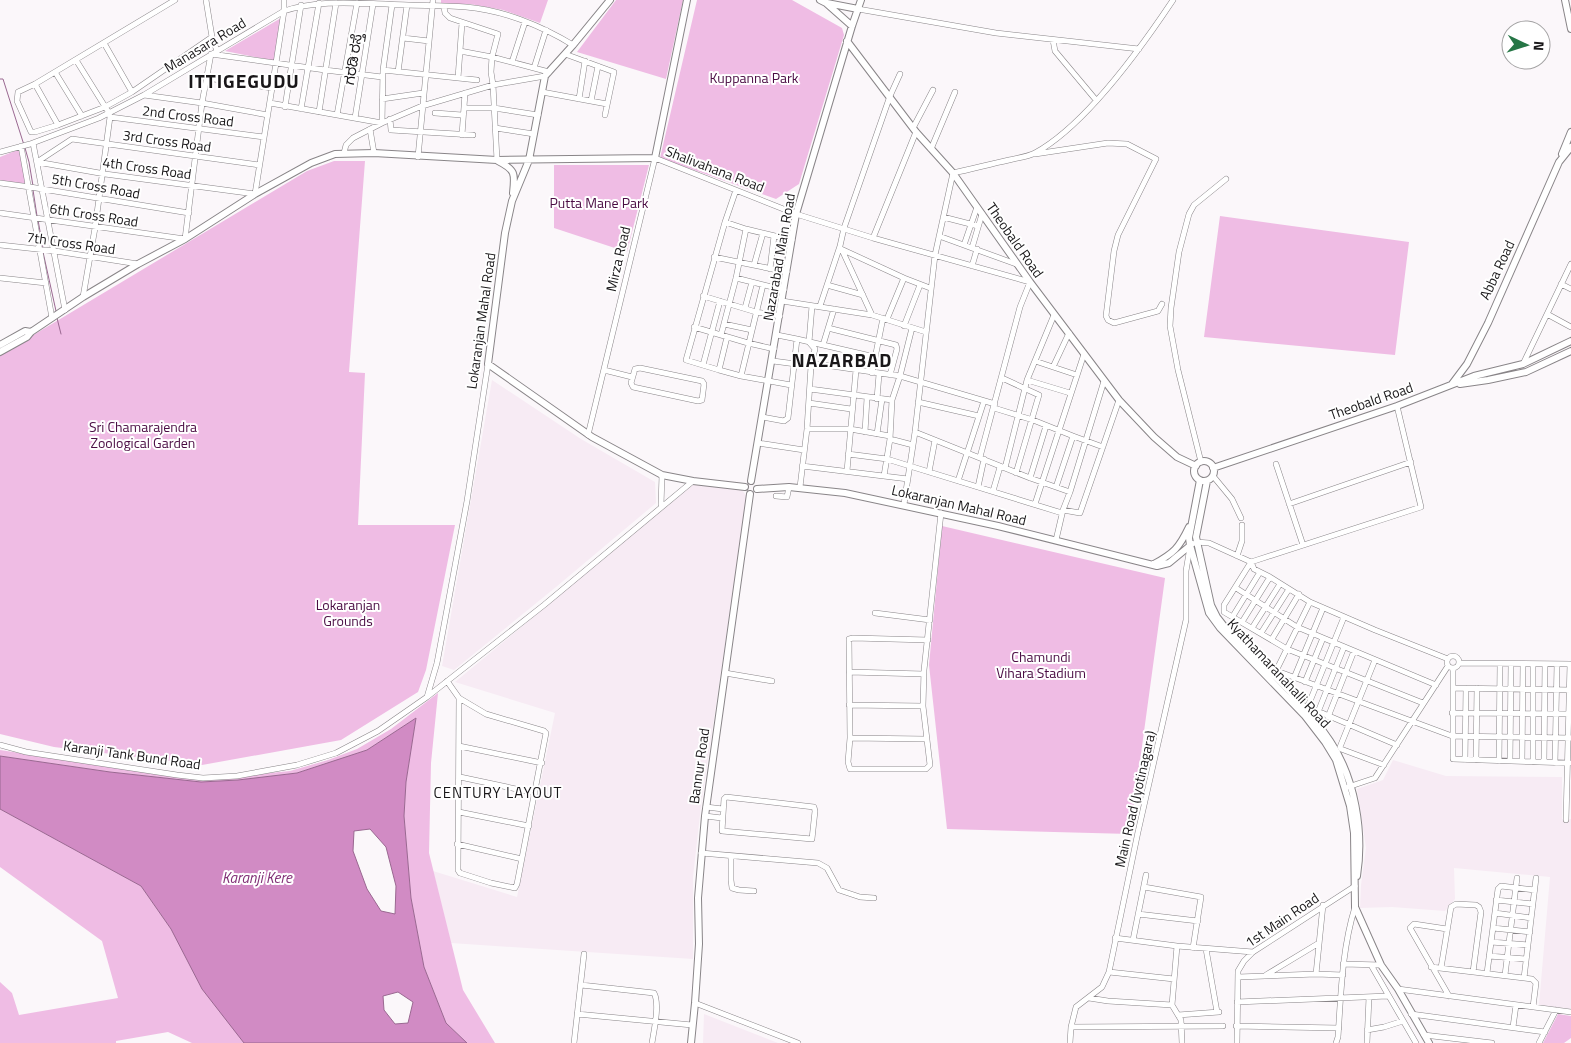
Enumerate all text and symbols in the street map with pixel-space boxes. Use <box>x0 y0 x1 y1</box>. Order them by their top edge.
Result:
street label: Manasara Road <box>160 12 250 77</box>
north arrow <box>1501 20 1551 70</box>
street label: ಗರಡಿ ರಸ್ತೆ <box>338 31 367 86</box>
text: N <box>1529 40 1550 52</box>
district label: ITTIGEGUDU <box>188 66 300 95</box>
park label: Kuppanna Park <box>710 67 799 88</box>
street label: 2nd Cross Road <box>141 99 235 132</box>
street label: 3rd Cross Road <box>122 124 213 157</box>
street label: Shalivahana Road <box>663 140 768 197</box>
street label: 4th Cross Road <box>101 151 193 184</box>
street label: 5th Cross Road <box>50 167 142 204</box>
street label: Nazarabad Main Road <box>757 191 800 322</box>
park label: Putta Mane Park <box>550 192 649 213</box>
street label: 6th Cross Road <box>48 197 140 232</box>
street label: Theobald Road <box>982 198 1049 282</box>
street label: Mirza Road <box>600 224 635 294</box>
street label: 7th Cross Road <box>25 226 117 259</box>
street label: Abba Road <box>1474 237 1519 303</box>
street label: Lokaranjan Mahal Road <box>461 251 500 391</box>
district label: NAZARBAD <box>792 345 892 374</box>
street label: Theobald Road <box>1326 376 1416 425</box>
park label: Sri Chamarajendra Zoological Garden <box>89 416 197 453</box>
street label: Lokaranjan Mahal Road <box>890 479 1029 530</box>
park label: Lokaranjan Grounds <box>316 594 380 631</box>
street label: Kyathamaranahalli Road <box>1223 613 1336 732</box>
park label: Chamundi Vihara Stadium <box>996 646 1086 683</box>
street label: Bannur Road <box>683 727 714 805</box>
street label: Main Road (Jyotinagara) <box>1109 728 1160 869</box>
street label: Karanji Tank Bund Road <box>62 734 202 775</box>
district label: CENTURY LAYOUT <box>434 781 562 804</box>
water label: Karanji Kere <box>222 866 293 889</box>
street label: 1st Main Road <box>1241 887 1323 952</box>

